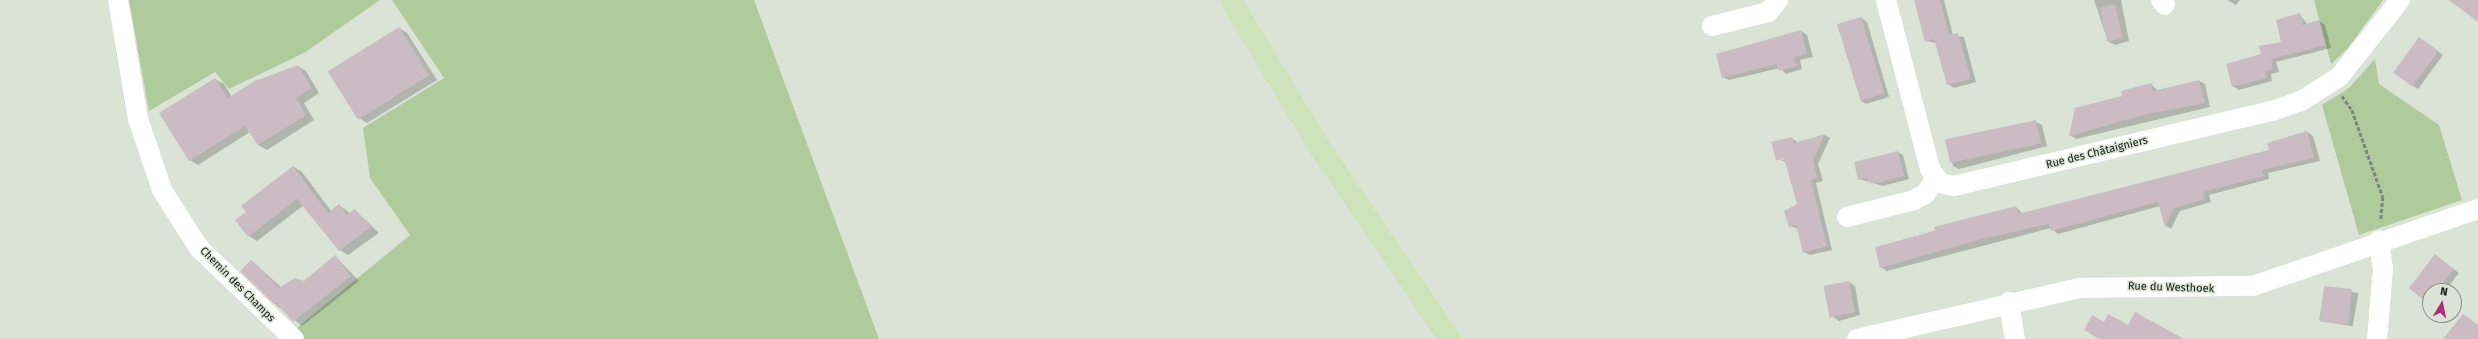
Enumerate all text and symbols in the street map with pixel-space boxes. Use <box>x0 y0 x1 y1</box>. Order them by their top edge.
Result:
street label: Rue des Châtaigniers <box>2045 134 2149 172</box>
street label: Chemin des Champs <box>197 245 277 325</box>
street label: Rue du Westhoek <box>2128 280 2214 296</box>
north arrow <box>2422 283 2462 323</box>
text: N <box>2439 285 2449 299</box>

